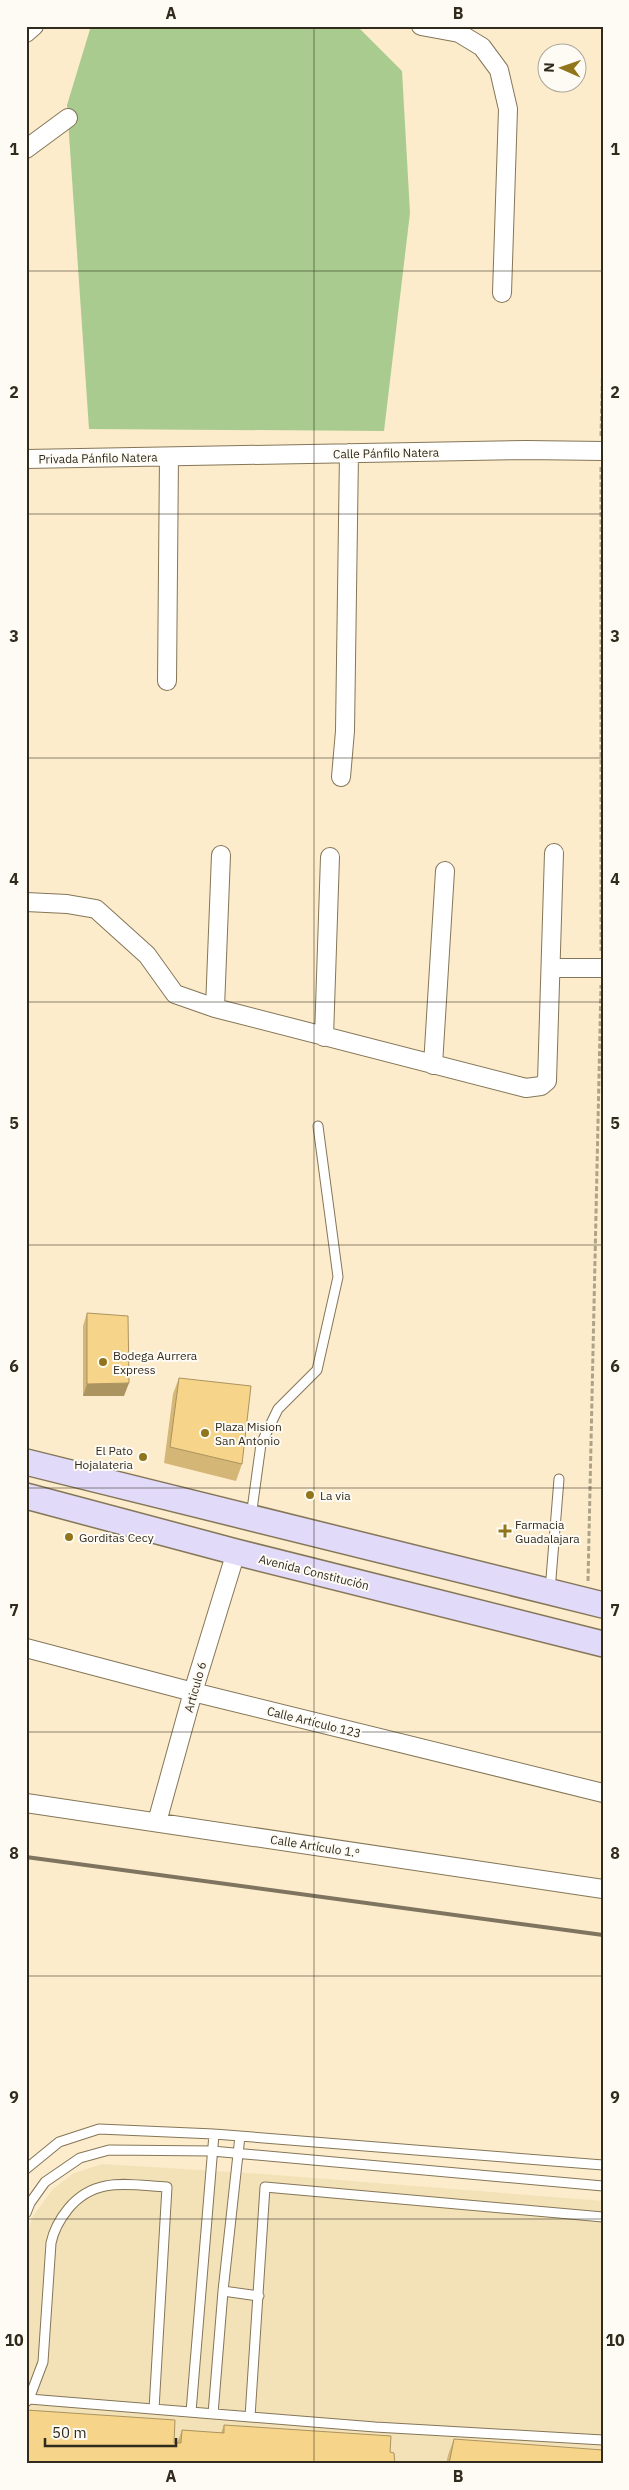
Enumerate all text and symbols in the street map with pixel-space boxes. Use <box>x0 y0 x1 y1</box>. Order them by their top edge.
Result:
text: A <box>166 3 177 23</box>
text: B <box>453 3 464 23</box>
north arrow <box>536 42 586 92</box>
text: N <box>540 62 558 73</box>
text: 1 <box>9 139 19 159</box>
text: 1 <box>610 139 620 159</box>
text: 2 <box>9 382 19 402</box>
text: 2 <box>610 382 620 402</box>
street label: Calle Pánfilo Natera <box>333 445 440 461</box>
street label: Privada Pánfilo Natera <box>38 449 158 467</box>
text: 3 <box>9 626 19 646</box>
text: 3 <box>610 626 620 646</box>
text: 4 <box>9 869 19 889</box>
text: 4 <box>610 869 620 889</box>
text: 5 <box>9 1113 19 1133</box>
text: 5 <box>610 1113 620 1133</box>
place label: Bodega Aurrera Express <box>113 1348 198 1377</box>
text: 6 <box>9 1356 19 1376</box>
marker: Bodega Aurrera Express <box>97 1356 109 1368</box>
text: 6 <box>610 1356 620 1376</box>
place label: Plaza Mision San Antonio <box>215 1419 282 1448</box>
marker: Plaza Mision San Antonio <box>199 1427 211 1439</box>
place label: El Pato Hojalateria <box>74 1443 134 1472</box>
marker: El Pato Hojalateria <box>137 1451 149 1463</box>
place label: La via <box>320 1488 351 1503</box>
marker: La via <box>304 1489 316 1501</box>
place label: Farmacia Guadalajara <box>515 1517 580 1546</box>
marker: Farmacia Guadalajara <box>499 1525 511 1537</box>
place label: Gorditas Cecy <box>79 1530 154 1545</box>
marker: Gorditas Cecy <box>63 1531 75 1543</box>
street label: Avenida Constitución <box>257 1551 371 1593</box>
text: 7 <box>9 1600 19 1620</box>
text: 7 <box>610 1600 620 1620</box>
street label: Articulo 6 <box>181 1660 209 1714</box>
street label: Calle Artículo 123 <box>265 1703 363 1741</box>
street label: Calle Artículo 1.º <box>269 1832 361 1860</box>
text: 8 <box>9 1843 19 1863</box>
text: 8 <box>610 1843 620 1863</box>
text: 9 <box>9 2087 19 2107</box>
text: 9 <box>610 2087 620 2107</box>
text: 10 <box>4 2330 24 2350</box>
text: 10 <box>605 2330 625 2350</box>
scale bar <box>45 2415 176 2447</box>
text: 50 m <box>52 2423 87 2442</box>
text: A <box>166 2466 177 2486</box>
text: B <box>453 2466 464 2486</box>

